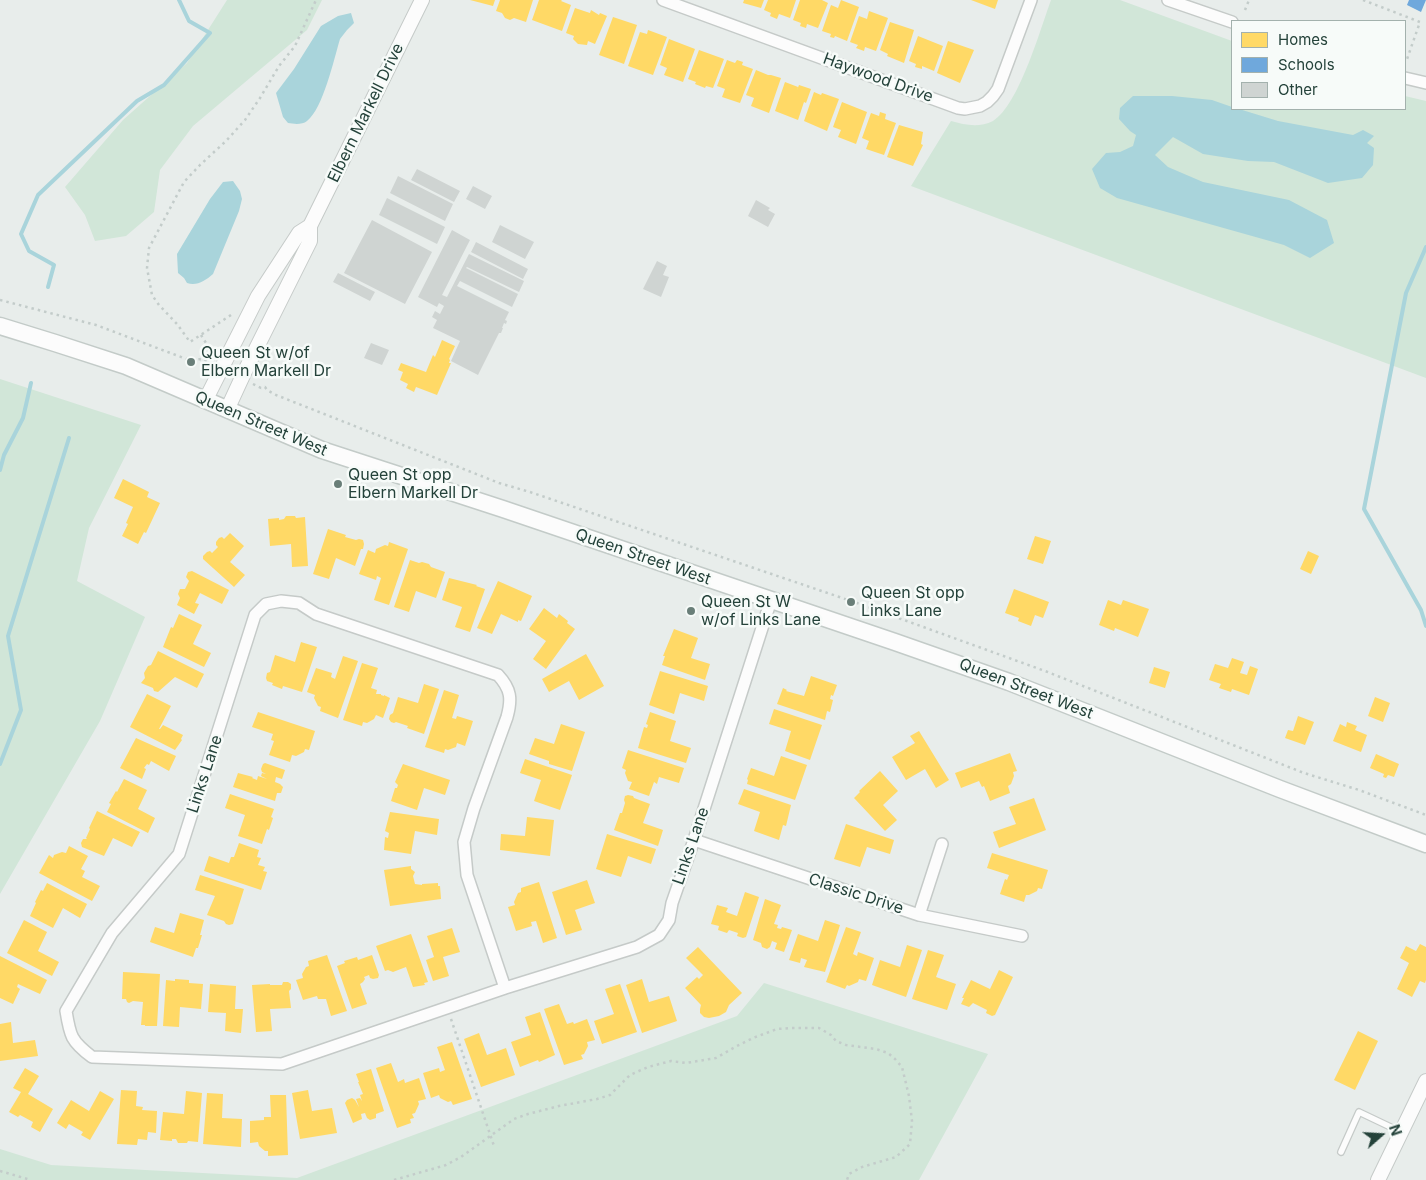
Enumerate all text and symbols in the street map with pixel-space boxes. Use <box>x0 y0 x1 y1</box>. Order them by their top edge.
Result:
legend <box>1231 20 1406 110</box>
text: Homes <box>1278 30 1328 49</box>
street label: Elbern Markell Drive <box>324 40 408 186</box>
street label: Haywood Drive <box>820 49 936 107</box>
text: Schools <box>1278 55 1335 74</box>
text: Other <box>1278 80 1318 99</box>
place label: Queen St w/of Elbern Markell Dr <box>201 343 331 381</box>
marker: Queen St w/of Elbern Markell Dr <box>185 356 197 368</box>
street label: Queen Street West <box>192 387 330 461</box>
place label: Queen St opp Elbern Markell Dr <box>348 465 478 503</box>
marker: Queen St opp Elbern Markell Dr <box>332 478 344 490</box>
street label: Queen Street West <box>573 525 713 589</box>
place label: Queen St opp Links Lane <box>861 583 964 621</box>
place label: Queen St W w/of Links Lane <box>701 592 821 630</box>
marker: Queen St opp Links Lane <box>845 596 857 608</box>
marker: Queen St W w/of Links Lane <box>685 605 697 617</box>
street label: Queen Street West <box>956 655 1096 723</box>
street label: Links Lane <box>183 733 227 815</box>
street label: Links Lane <box>669 805 713 887</box>
street label: Classic Drive <box>806 870 906 918</box>
north arrow <box>1356 1110 1406 1160</box>
text: N <box>1386 1122 1405 1138</box>

